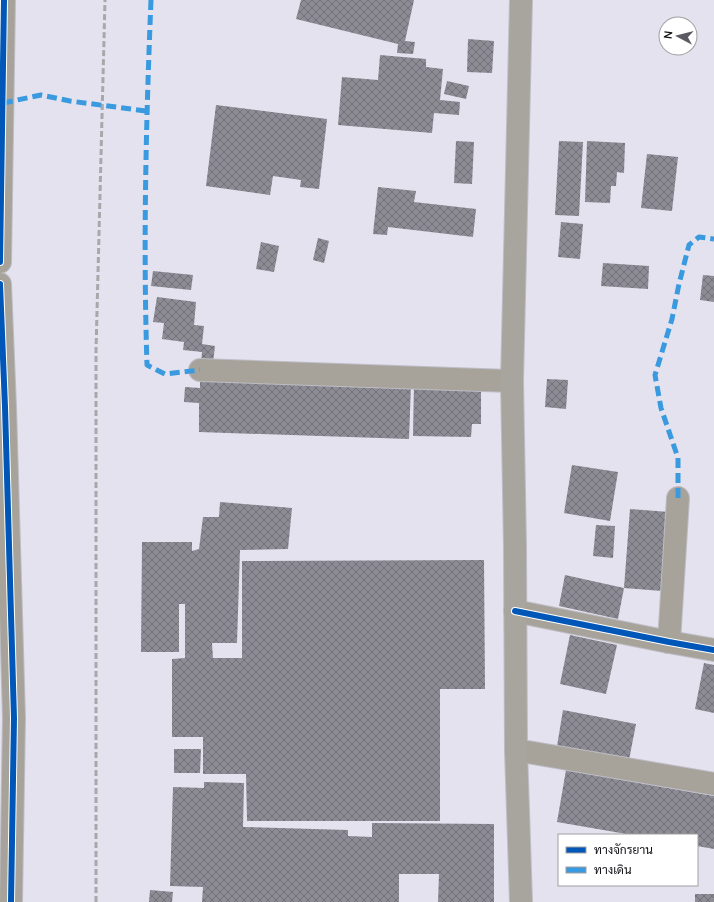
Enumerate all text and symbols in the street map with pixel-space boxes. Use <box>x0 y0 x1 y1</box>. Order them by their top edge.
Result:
north arrow <box>658 16 698 56</box>
text: N <box>660 30 676 40</box>
legend <box>558 834 698 886</box>
text: ทางจักรยาน <box>594 841 653 858</box>
text: ทางเดิน <box>594 861 632 878</box>

